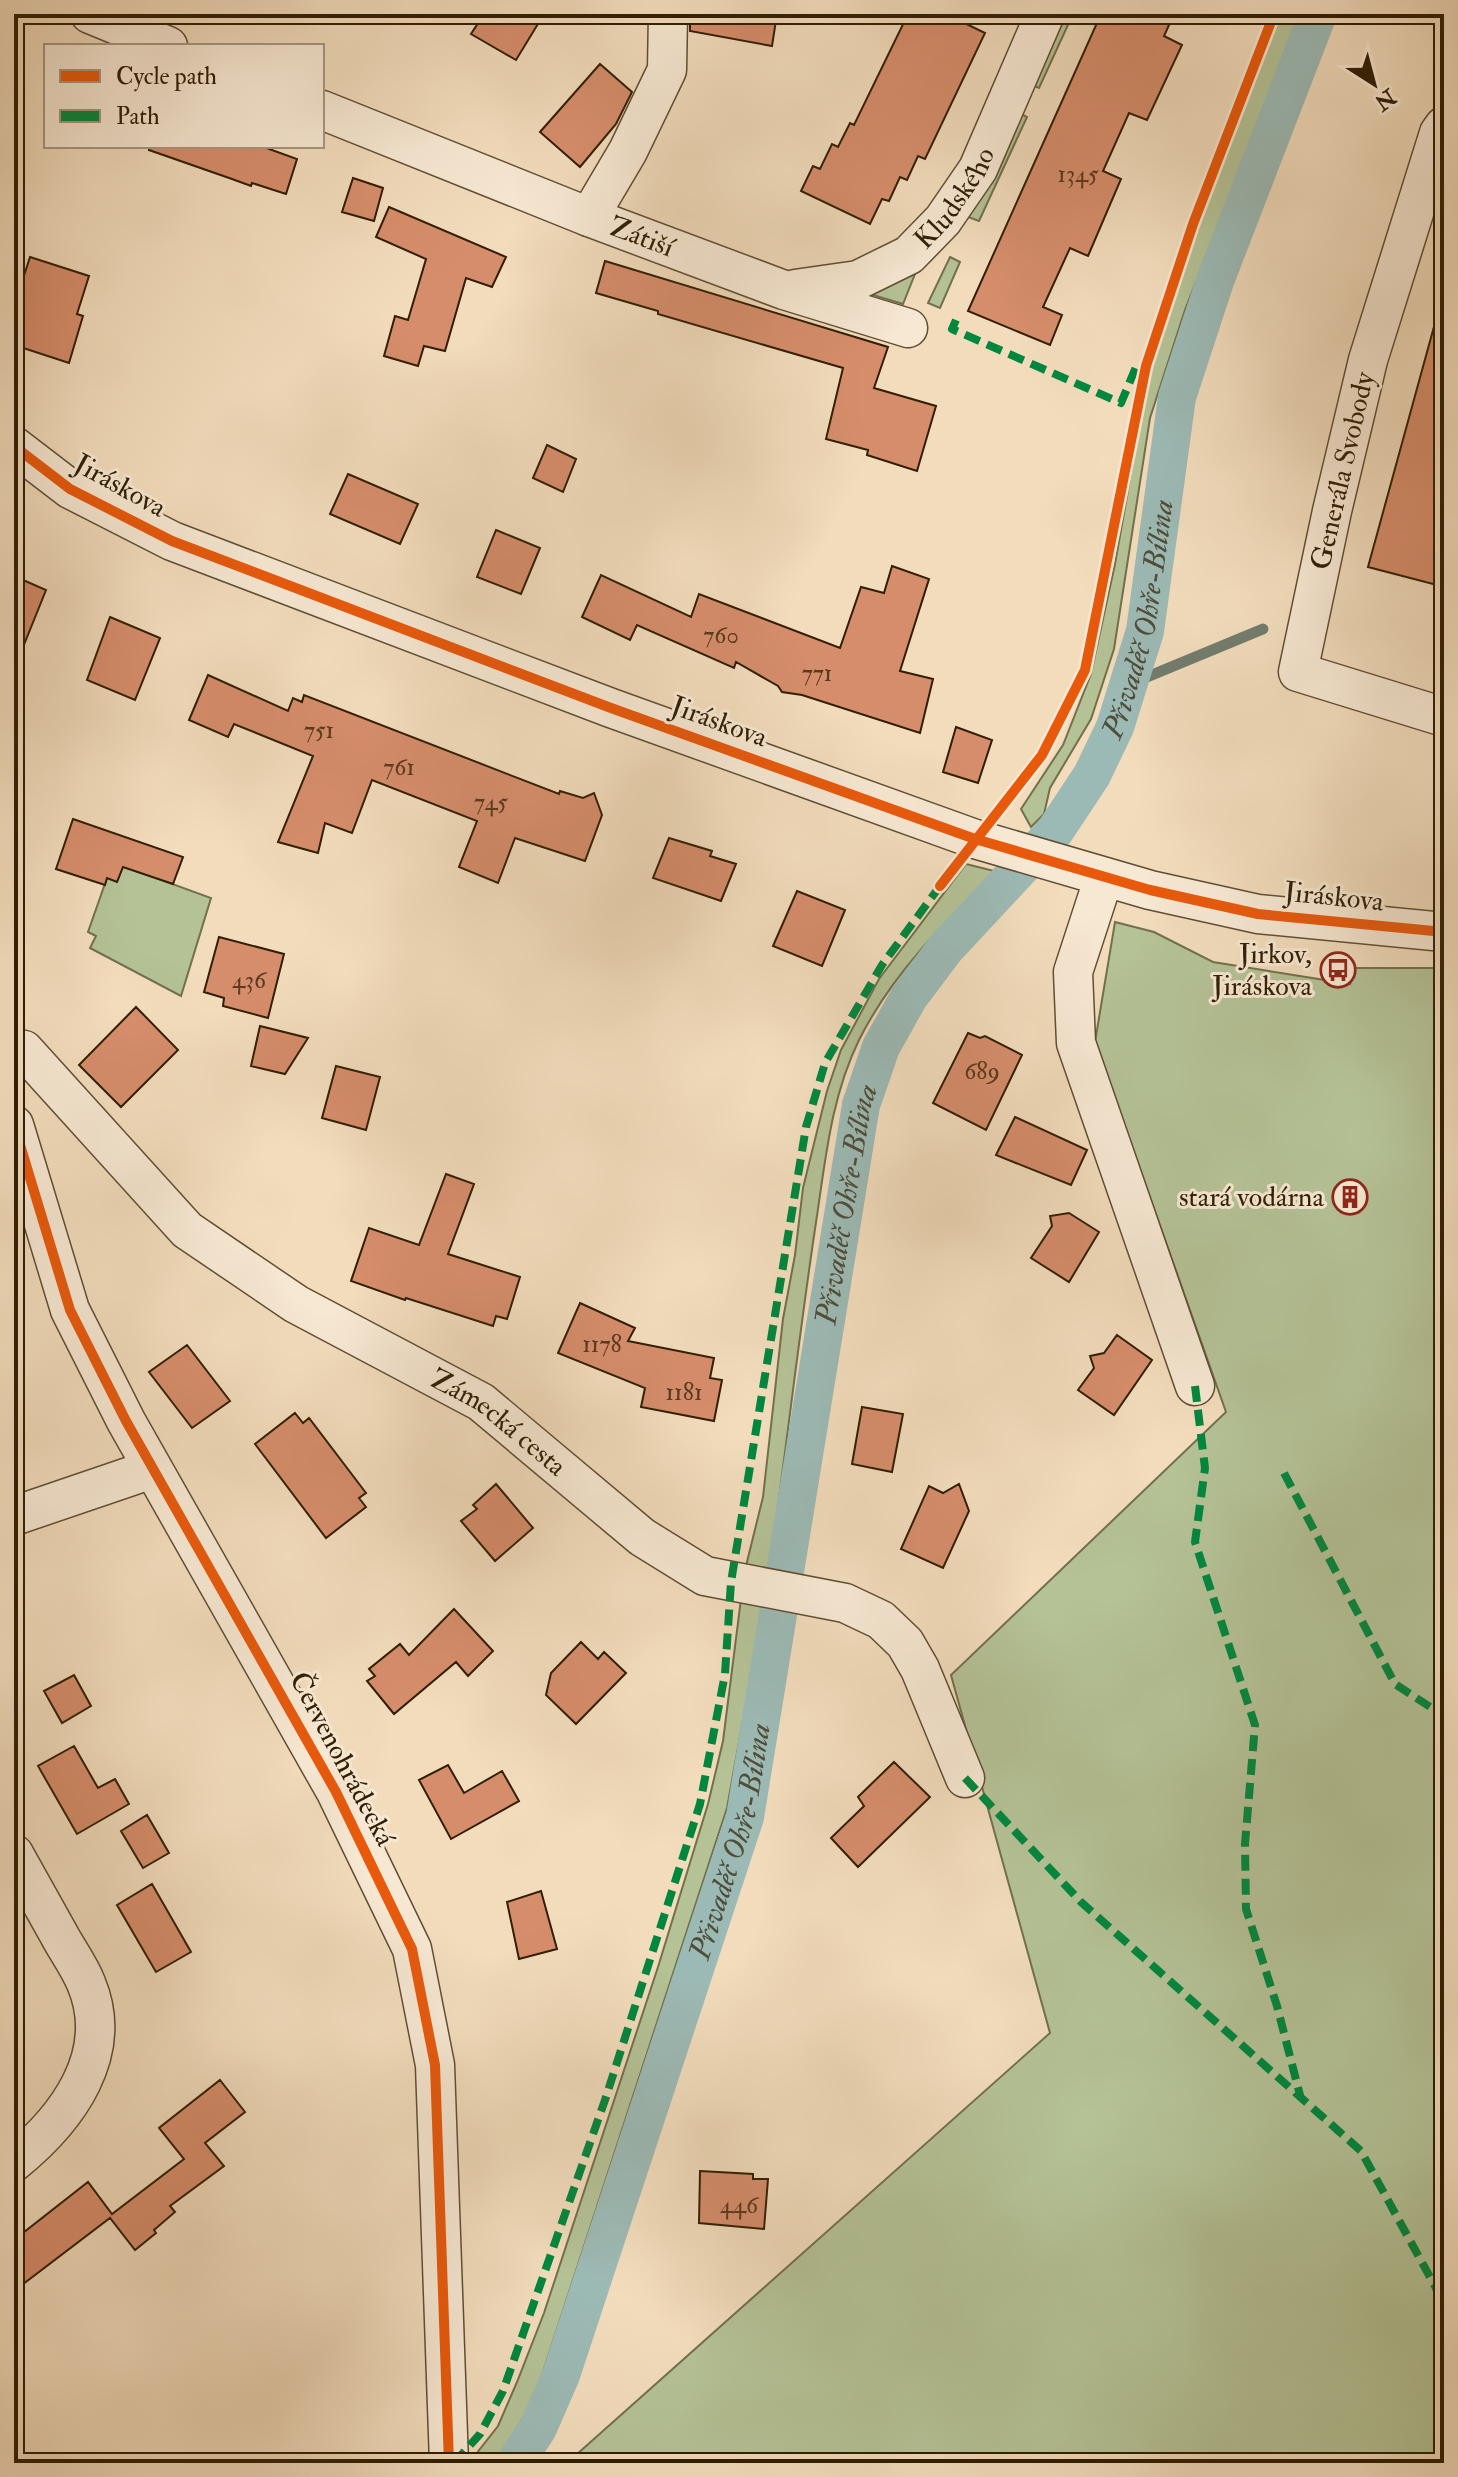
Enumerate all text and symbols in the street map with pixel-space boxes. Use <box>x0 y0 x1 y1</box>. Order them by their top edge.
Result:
legend <box>44 44 324 148</box>
north arrow <box>1334 44 1414 124</box>
text: Cycle path <box>116 61 217 92</box>
text: N <box>1369 82 1402 117</box>
text: Path <box>116 101 160 132</box>
street label: Kludského <box>907 142 1003 257</box>
house number: 1345 <box>1057 159 1099 190</box>
street label: Zátiší <box>605 209 681 266</box>
street label: Generála Svobody <box>1303 368 1383 573</box>
street label: Jiráskova <box>67 446 173 526</box>
water label: Přivaděč Ohře-Bílina <box>1093 497 1181 746</box>
house number: 760 <box>703 620 739 651</box>
house number: 771 <box>802 658 832 689</box>
street label: Jiráskova <box>665 688 772 756</box>
house number: 751 <box>304 715 334 746</box>
house number: 761 <box>383 752 415 783</box>
house number: 745 <box>474 787 508 818</box>
street label: Jiráskova <box>1282 874 1386 920</box>
place label: Jirkov, Jiráskova <box>1211 937 1312 1004</box>
bus stop icon: Jirkov, Jiráskova <box>1319 951 1357 989</box>
house number: 436 <box>232 965 268 996</box>
house number: 689 <box>964 1056 1000 1087</box>
water label: Přivaděč Ohře-Bílina <box>807 1079 885 1329</box>
building icon: stará vodárna <box>1331 1178 1369 1216</box>
place label: stará vodárna <box>1179 1180 1324 1215</box>
house number: 1178 <box>582 1329 622 1360</box>
street label: Zámecká cesta <box>425 1361 574 1484</box>
house number: 1181 <box>666 1377 702 1408</box>
street label: Červenohrádecká <box>281 1665 404 1853</box>
water label: Přivaděč Ohře-Bílina <box>680 1720 779 1965</box>
house number: 446 <box>720 2190 760 2221</box>

